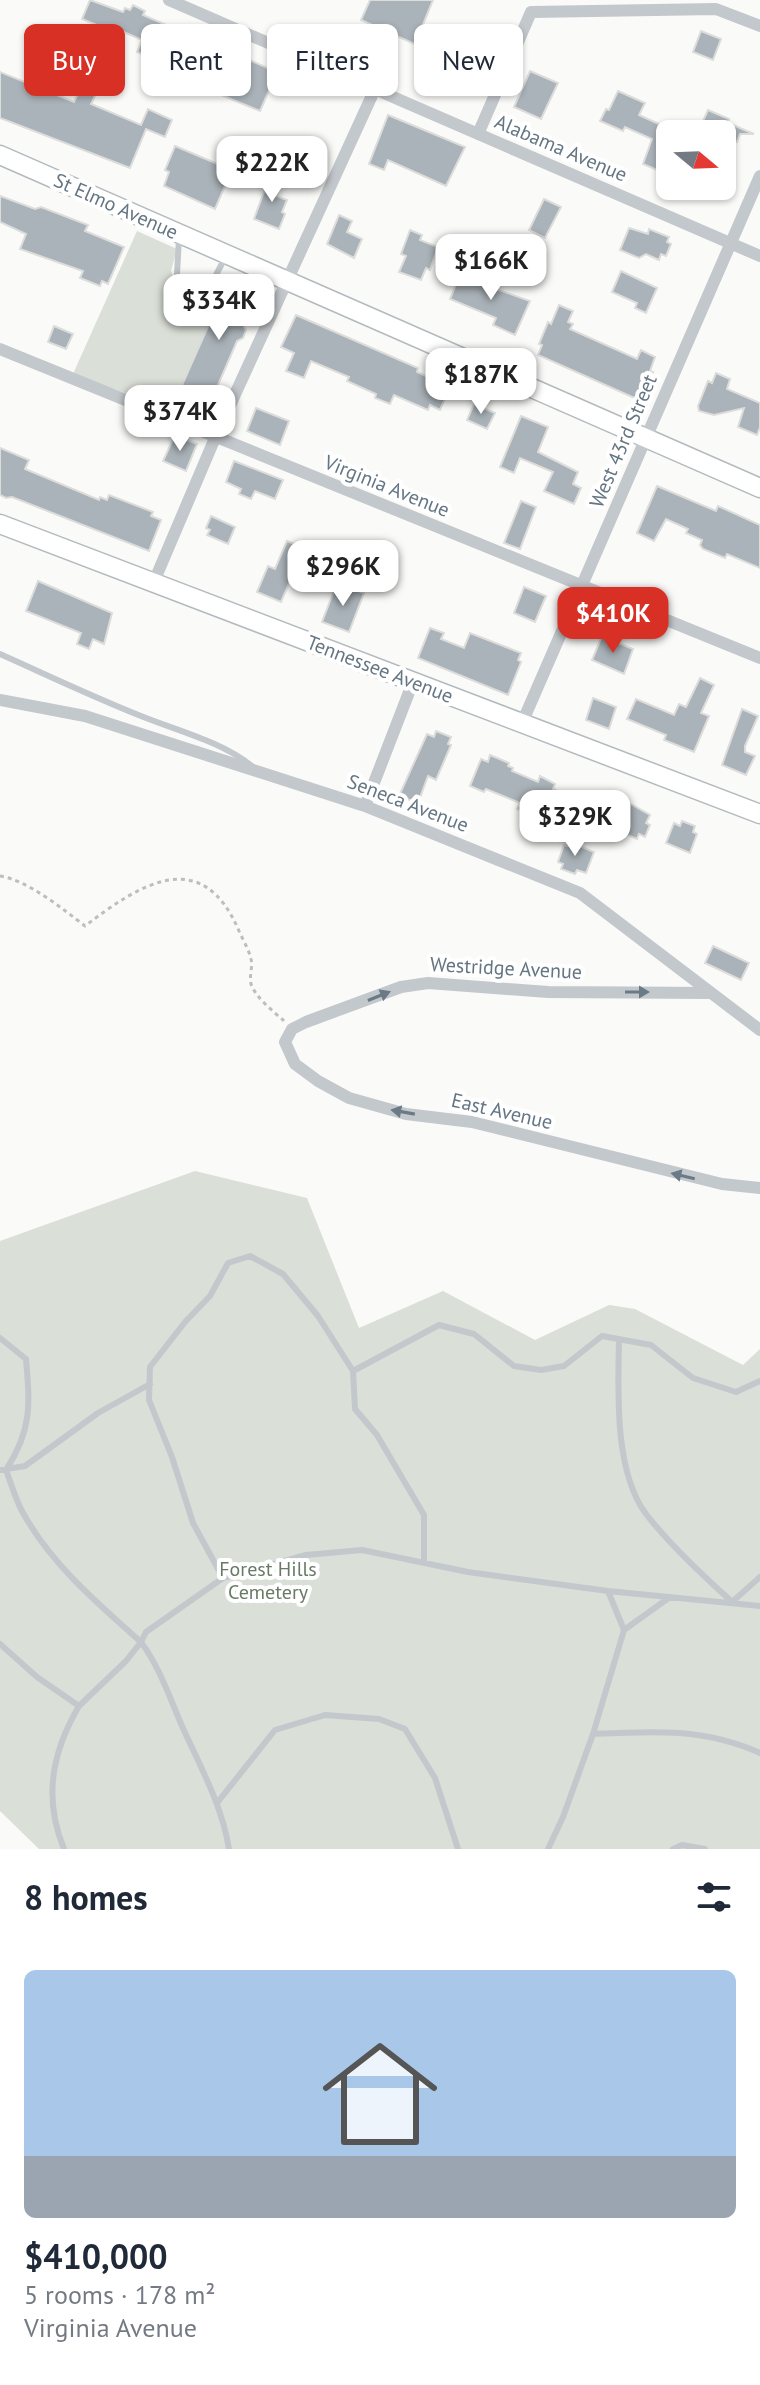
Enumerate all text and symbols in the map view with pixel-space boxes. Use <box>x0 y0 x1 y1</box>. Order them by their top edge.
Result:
chip: Buy <box>24 24 125 96</box>
chip: Rent <box>141 24 251 96</box>
chip: Filters <box>267 24 398 96</box>
chip: New <box>414 24 523 96</box>
street label: Alabama Avenue <box>491 108 631 188</box>
north arrow <box>656 120 736 200</box>
map controls <box>656 120 736 200</box>
pin: $222K <box>216 136 328 204</box>
text: $222K <box>234 145 310 178</box>
street label: St Elmo Avenue <box>50 167 182 245</box>
pin: $166K <box>435 234 547 302</box>
text: $166K <box>453 243 529 276</box>
pin: $334K <box>163 274 275 342</box>
text: $334K <box>181 283 257 316</box>
pin: $187K <box>425 348 537 416</box>
text: $187K <box>443 357 519 390</box>
street label: West 43rd Street <box>583 370 663 512</box>
pin: $374K <box>124 385 236 453</box>
text: $374K <box>142 394 218 427</box>
street label: Virginia Avenue <box>320 449 454 523</box>
pin: $296K <box>287 540 399 608</box>
text: $296K <box>305 549 381 582</box>
pin: $410K <box>557 587 669 655</box>
text: $410K <box>575 596 651 629</box>
street label: Tennessee Avenue <box>303 629 457 709</box>
street label: Seneca Avenue <box>344 768 472 838</box>
pin: $329K <box>519 790 631 858</box>
text: $329K <box>537 799 613 832</box>
street label: Westridge Avenue <box>429 951 583 985</box>
one-way arrow <box>625 986 650 998</box>
one-way arrow <box>367 989 391 1002</box>
street label: East Avenue <box>449 1087 555 1135</box>
one-way arrow <box>390 1105 415 1117</box>
one-way arrow <box>671 1169 696 1181</box>
park label: Forest Hills Cemetery <box>219 1556 317 1605</box>
text: 8 homes <box>24 1875 148 1919</box>
icon: filters <box>692 1875 736 1919</box>
icon: home <box>308 2022 452 2166</box>
text: $410,000 <box>24 2234 168 2278</box>
text: 5 rooms · 178 m² <box>24 2278 216 2311</box>
text: Virginia Avenue <box>24 2311 197 2344</box>

